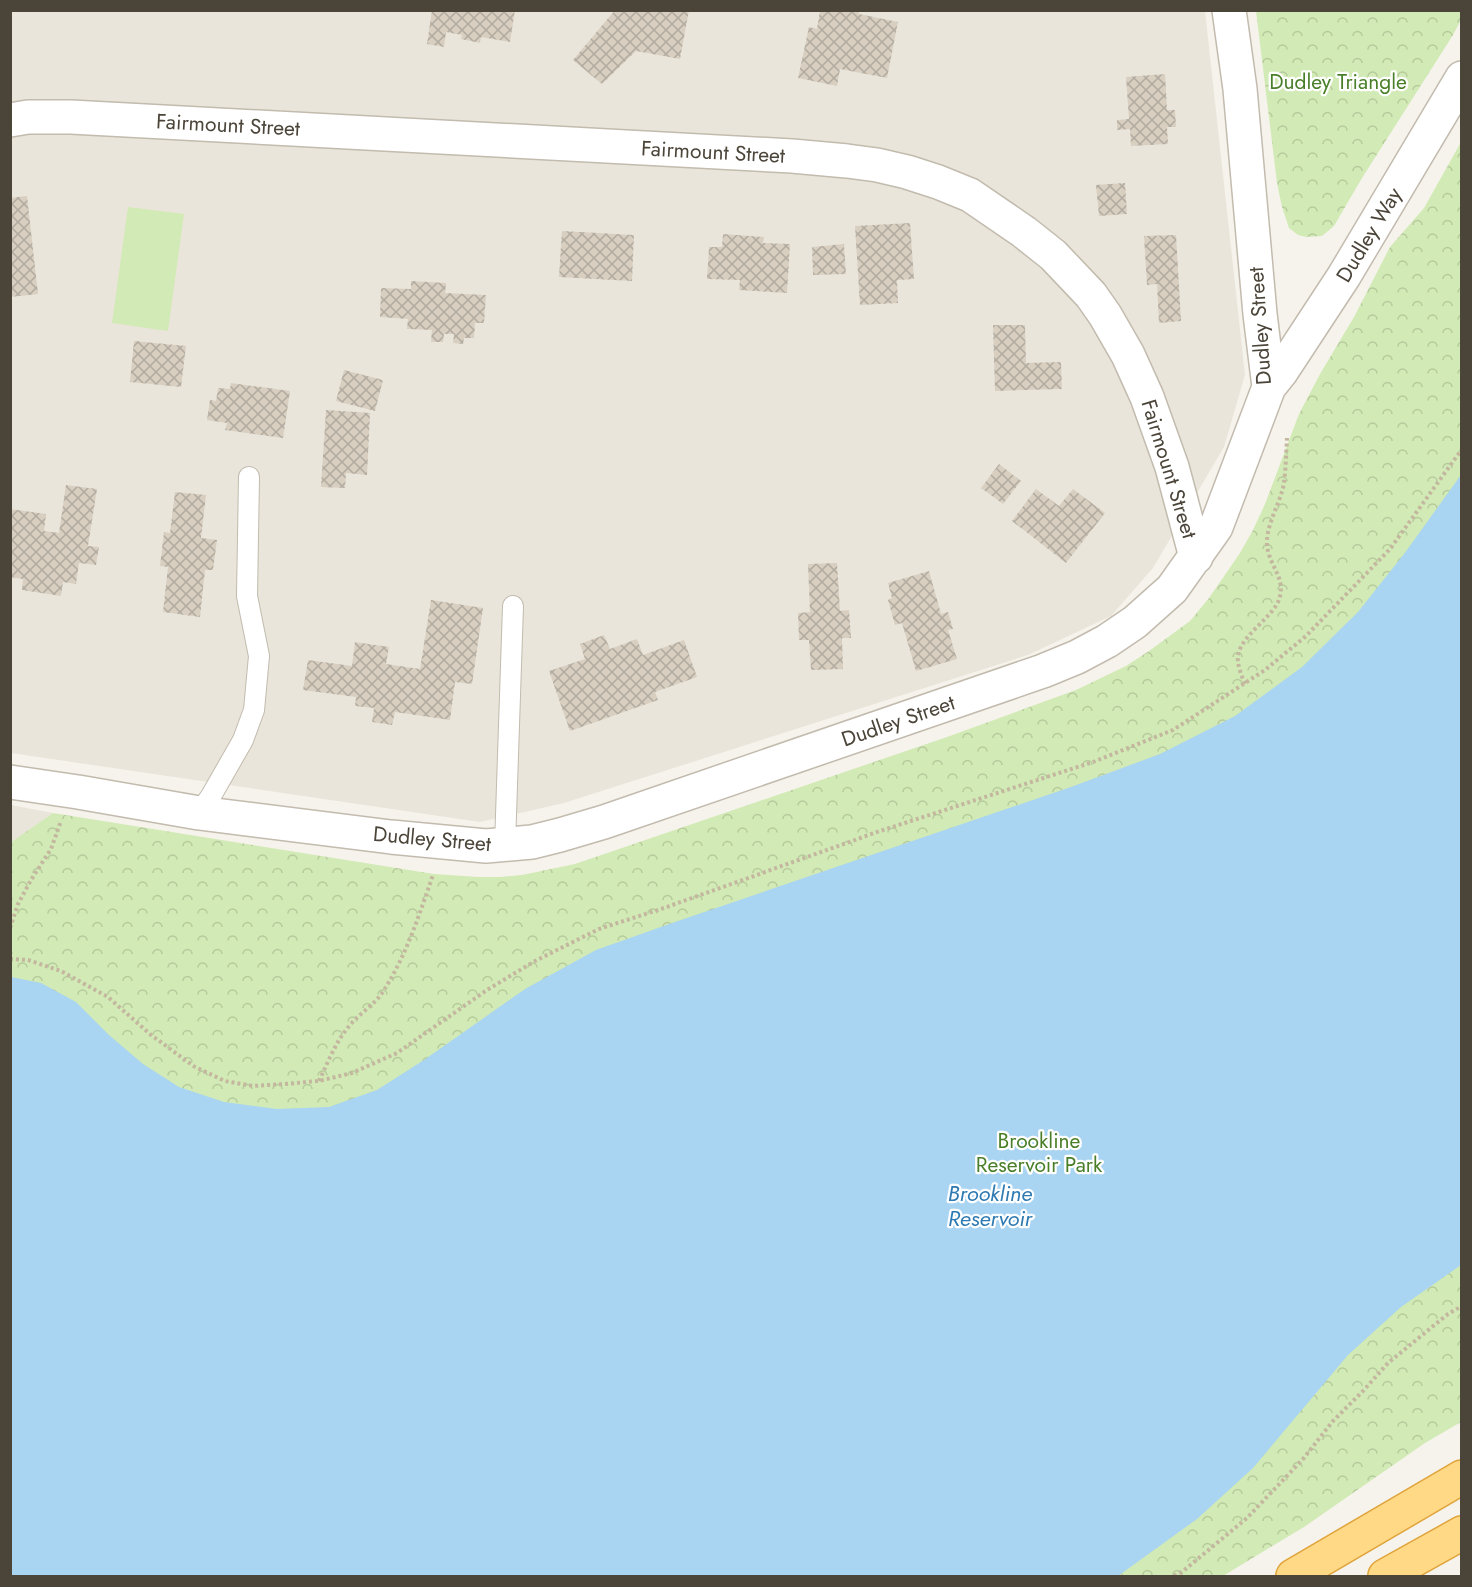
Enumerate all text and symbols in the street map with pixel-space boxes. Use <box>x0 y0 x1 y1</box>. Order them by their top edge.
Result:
park label: Dudley Triangle <box>1269 67 1407 97</box>
street label: Fairmount Street <box>155 106 301 144</box>
street label: Fairmount Street <box>640 133 786 171</box>
street label: Dudley Way <box>1329 181 1410 288</box>
street label: Dudley Street <box>1241 266 1279 386</box>
street label: Fairmount Street <box>1134 396 1204 542</box>
street label: Dudley Street <box>837 688 959 754</box>
street label: Dudley Street <box>372 819 492 859</box>
park label: Brookline Reservoir Park <box>976 1126 1103 1180</box>
water label: Brookline Reservoir <box>948 1177 1034 1234</box>

